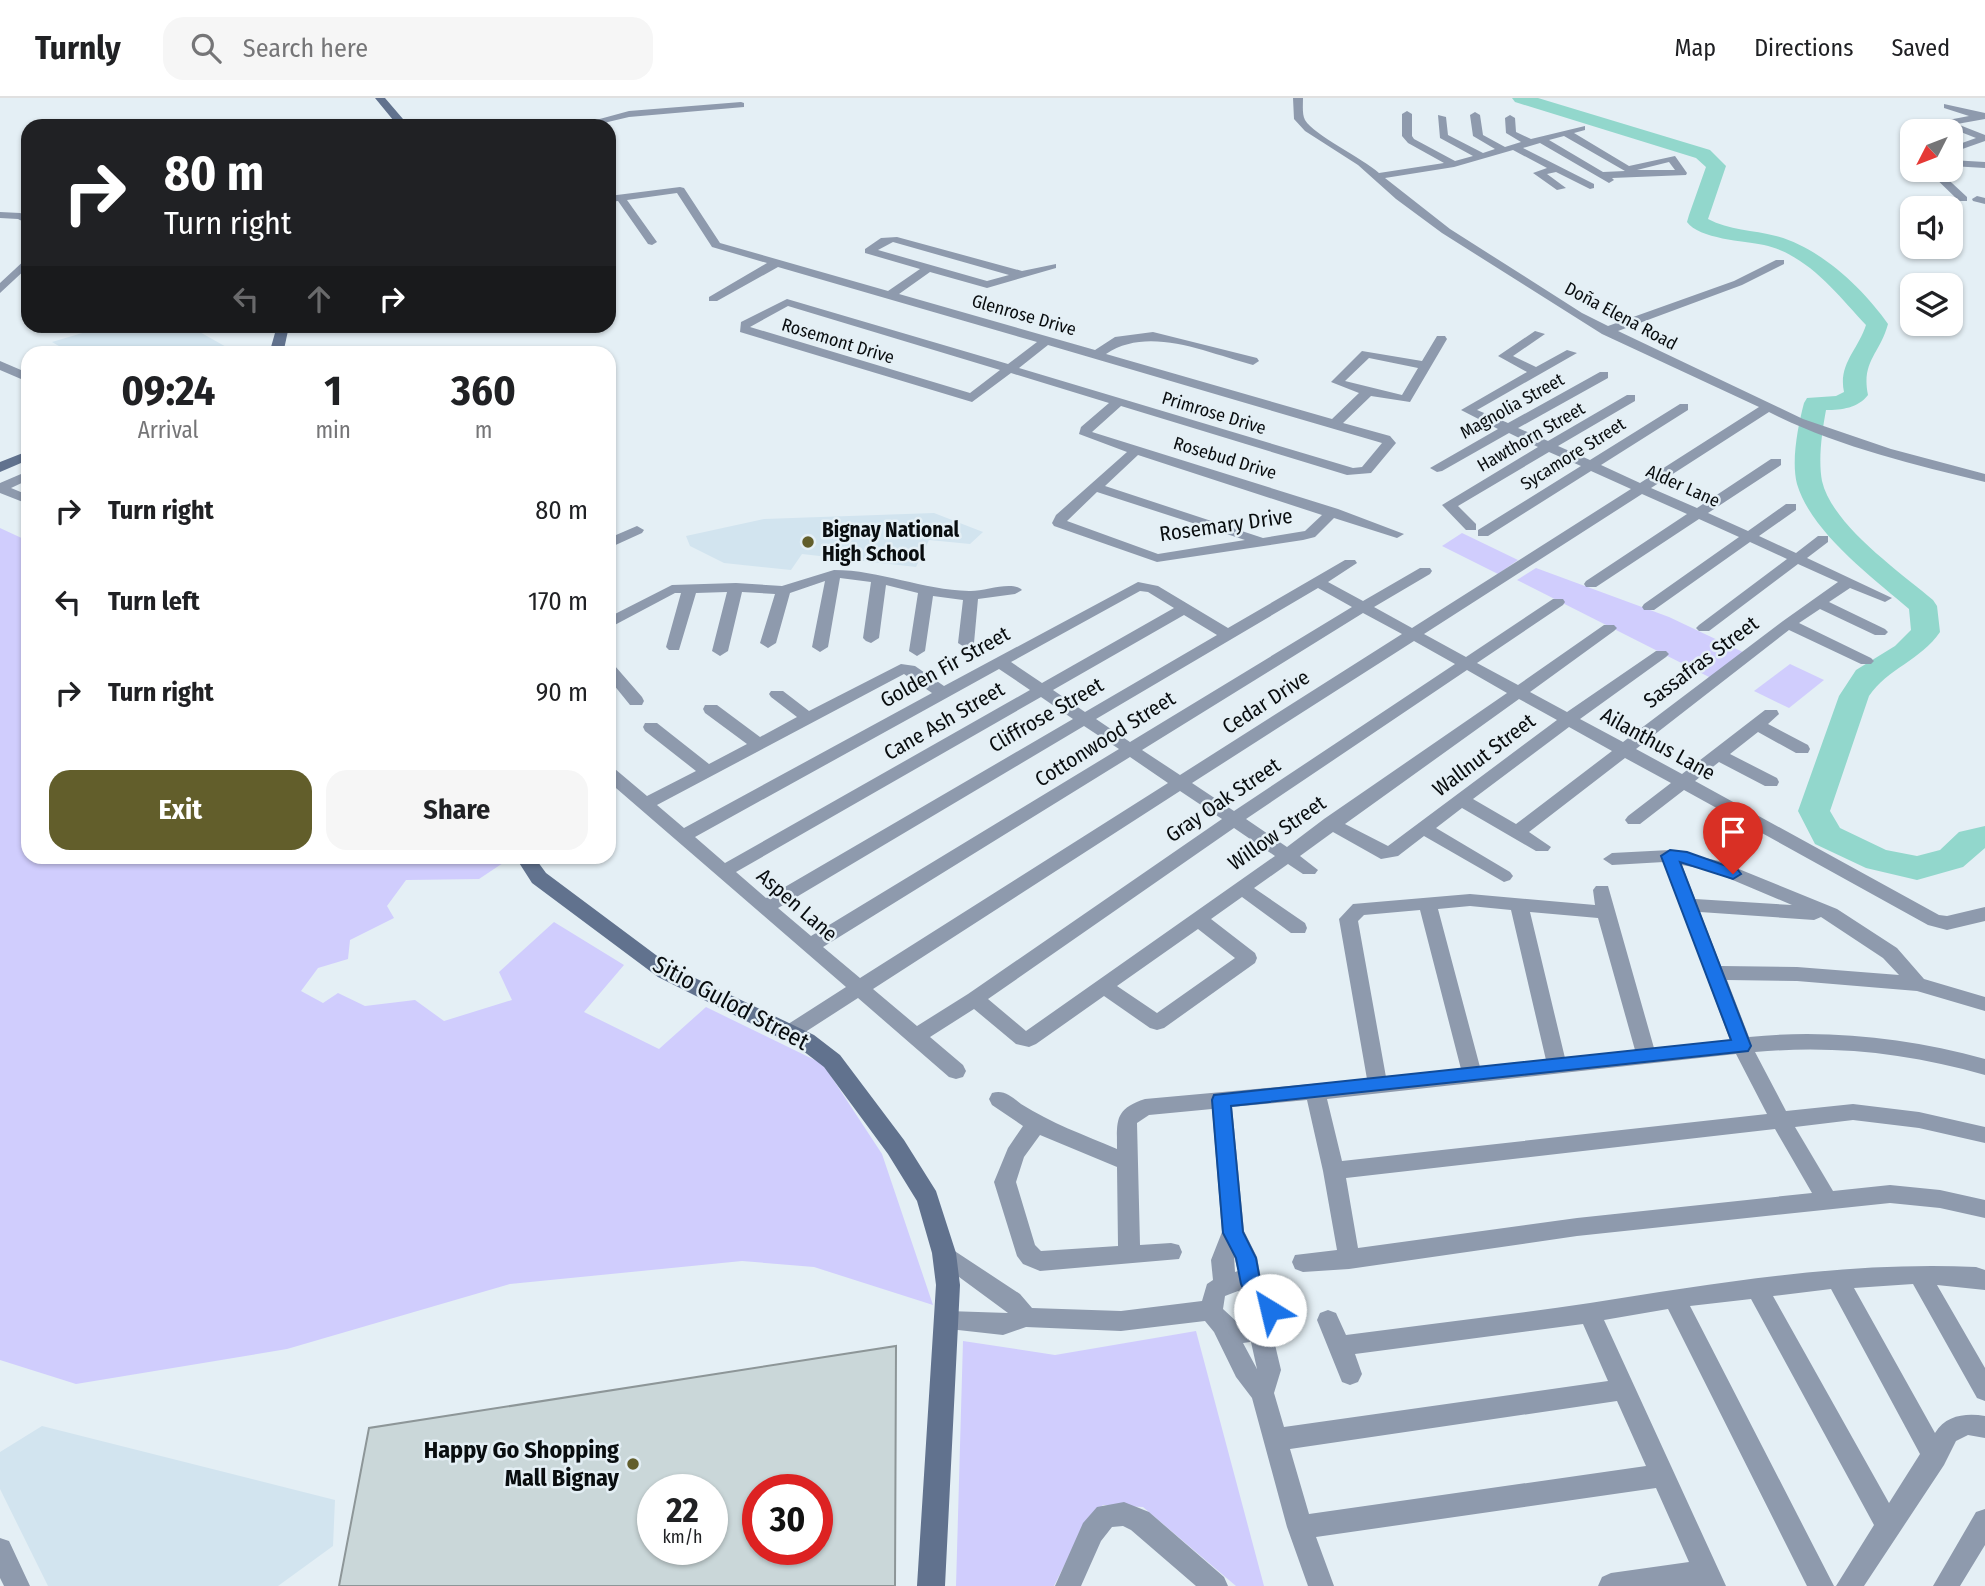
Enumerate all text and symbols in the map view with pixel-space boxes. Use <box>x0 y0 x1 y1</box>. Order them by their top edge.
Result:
search box <box>163 17 653 80</box>
text: Turnly <box>35 28 121 68</box>
icon: search <box>187 29 225 67</box>
text: Search here <box>243 33 368 64</box>
text: Map <box>1675 34 1716 62</box>
text: Directions <box>1754 34 1853 62</box>
text: Saved <box>1891 34 1950 62</box>
north arrow <box>1900 119 1964 182</box>
map controls <box>1900 119 1963 336</box>
text: 80 m <box>164 144 264 203</box>
icon: right <box>49 147 140 238</box>
button: sound <box>1900 196 1963 259</box>
text: Turn right <box>164 204 291 242</box>
button: layers <box>1900 273 1963 336</box>
street label: Doña Elena Road <box>1561 277 1681 355</box>
icon: left <box>227 280 265 318</box>
icon: ahead <box>300 280 338 318</box>
icon: right <box>373 280 411 318</box>
street label: Glenrose Drive <box>969 290 1079 340</box>
street label: Rosemont Drive <box>779 313 897 369</box>
text: 09:24 <box>121 366 215 416</box>
text: 1 <box>324 366 342 416</box>
text: 360 <box>451 366 516 416</box>
street label: Magnolia Street <box>1456 368 1568 444</box>
street label: Primrose Drive <box>1159 387 1269 439</box>
street label: Hawthorn Street <box>1473 397 1589 477</box>
street label: Sycamore Street <box>1516 413 1630 495</box>
text: Arrival <box>138 416 199 444</box>
text: min <box>315 416 351 444</box>
text: m <box>475 416 492 444</box>
street label: Rosebud Drive <box>1171 432 1279 484</box>
street label: Alder Lane <box>1643 460 1723 512</box>
icon: right <box>49 492 87 530</box>
text: Turn right <box>108 495 214 526</box>
text: 80 m <box>535 495 588 526</box>
street label: Rosemary Drive <box>1158 503 1294 547</box>
place label: Bignay National High School <box>822 517 959 567</box>
marker: Bignay National High School <box>800 534 816 550</box>
icon: left <box>49 583 87 621</box>
text: Turn left <box>108 586 200 617</box>
text: 170 m <box>528 586 588 617</box>
street label: Sassafras Street <box>1638 610 1764 714</box>
street label: Golden Fir Street <box>876 621 1014 713</box>
street label: Cedar Drive <box>1217 664 1315 740</box>
street label: Cliffrose Street <box>984 672 1108 758</box>
icon: right <box>49 674 87 712</box>
street label: Cane Ash Street <box>879 676 1009 766</box>
text: Turn right <box>108 677 214 708</box>
text: 90 m <box>536 677 588 708</box>
street label: Cottonwood Street <box>1030 685 1180 793</box>
street label: Ailanthus Lane <box>1596 702 1720 786</box>
street label: Wallnut Street <box>1428 708 1541 802</box>
street label: Gray Oak Street <box>1161 752 1285 848</box>
button: Exit <box>49 770 312 850</box>
button: Share <box>326 770 588 850</box>
street label: Willow Street <box>1223 790 1331 876</box>
pin <box>1703 802 1763 874</box>
icon: arrive <box>1714 813 1752 851</box>
street label: Aspen Lane <box>751 863 843 947</box>
street label: Sitio Gulod Street <box>648 950 814 1056</box>
position arrow <box>1233 1273 1307 1347</box>
place label: Happy Go Shopping Mall Bignay <box>424 1436 620 1492</box>
marker: Happy Go Shopping Mall Bignay <box>625 1456 641 1472</box>
speed limit sign: 30 <box>742 1474 833 1565</box>
text: 22 <box>666 1489 699 1531</box>
text: km/h <box>662 1526 703 1548</box>

